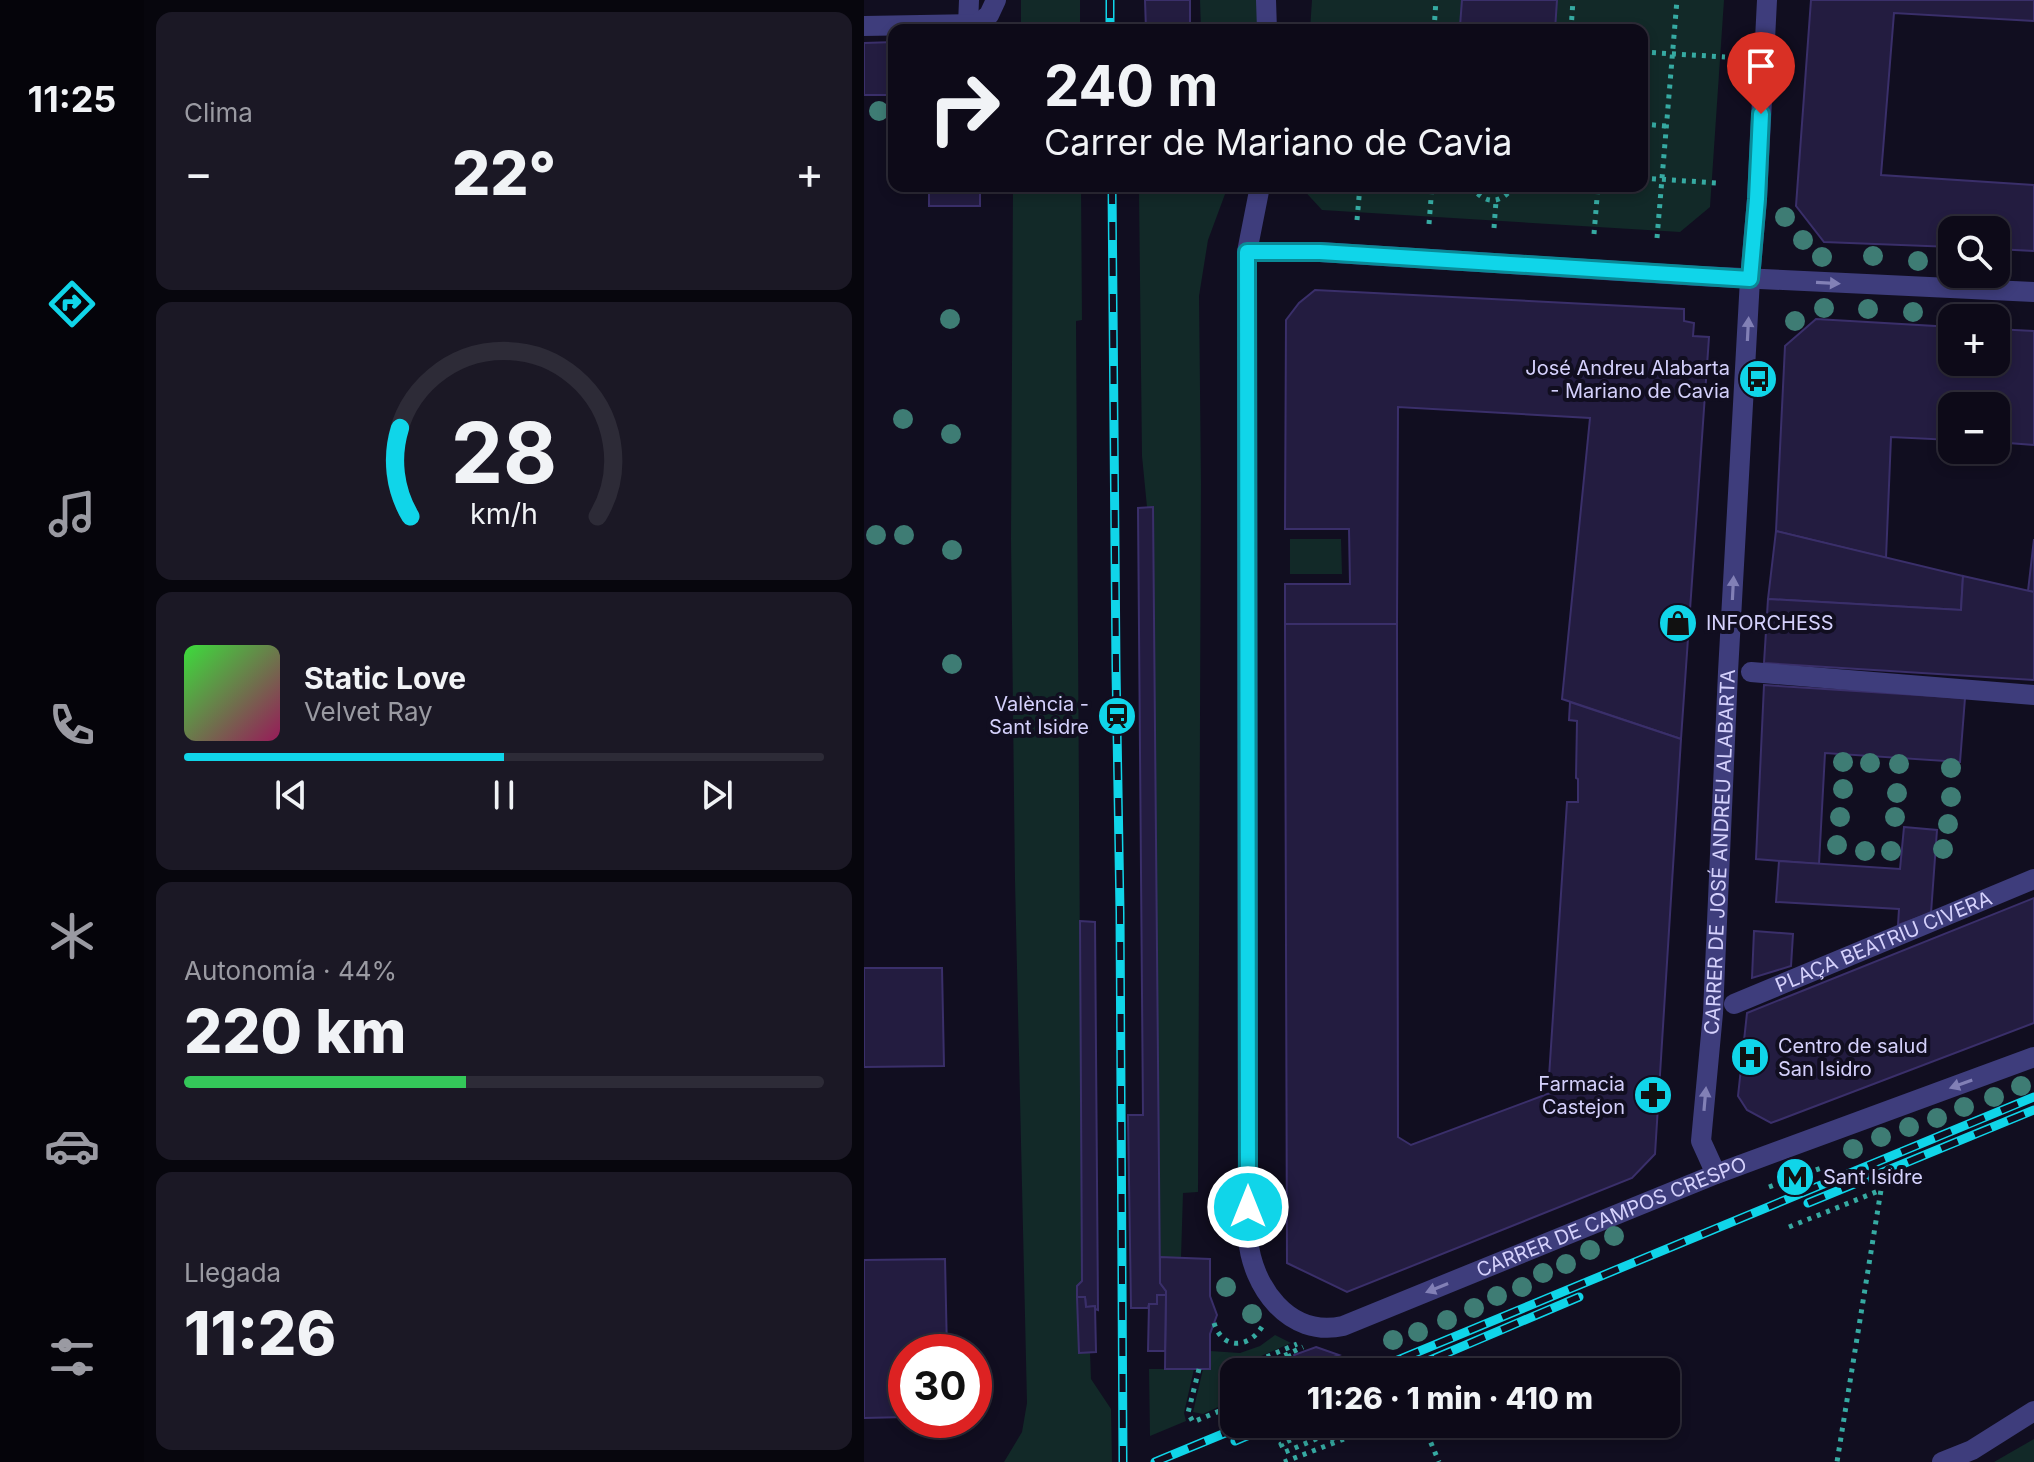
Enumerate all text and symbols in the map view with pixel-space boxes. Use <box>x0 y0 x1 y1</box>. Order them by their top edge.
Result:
pin <box>1727 32 1795 114</box>
icon: arrive <box>1739 44 1783 88</box>
text: 240 m <box>1044 52 1218 120</box>
icon: right <box>912 56 1016 160</box>
text: 11:25 <box>28 77 116 121</box>
text: Clima <box>184 97 253 128</box>
text: Carrer de Mariano de Cavia <box>1044 120 1512 164</box>
text: 22° <box>452 137 556 209</box>
text: − <box>184 146 213 200</box>
text: + <box>795 146 824 200</box>
map controls <box>1938 216 2010 464</box>
button: search <box>1938 216 2010 288</box>
icon: directions <box>44 276 100 332</box>
one-way arrow <box>1816 276 1841 289</box>
button: + <box>1938 304 2010 376</box>
one-way arrow <box>1742 316 1755 341</box>
place label: José Andreu Alabarta - Mariano de Cavia <box>1525 356 1730 403</box>
bus stop icon: José Andreu Alabarta - Mariano de Cavia <box>1737 358 1779 400</box>
button: − <box>1938 392 2010 464</box>
text: 28 <box>451 402 557 503</box>
icon: music <box>44 486 100 542</box>
text: km/h <box>470 496 538 531</box>
one-way arrow <box>1727 575 1740 600</box>
shop icon: INFORCHESS <box>1657 602 1699 644</box>
place label: INFORCHESS <box>1706 611 1834 635</box>
text: Static Love <box>304 660 466 696</box>
street label: CARRER DE JOSÉ ANDREU ALABARTA <box>1699 668 1740 1036</box>
place label: València - Sant Isidre <box>989 692 1089 739</box>
station icon: València - Sant Isidre <box>1096 695 1138 737</box>
text: Velvet Ray <box>304 696 433 727</box>
icon: phone <box>44 697 100 753</box>
icon: previous <box>269 773 313 817</box>
icon: pause <box>482 773 526 817</box>
icon: next <box>695 773 739 817</box>
street label: PLAÇA BEATRIU CIVERA <box>1772 886 1996 997</box>
icon: climate <box>44 908 100 964</box>
text: Autonomía · 44% <box>184 955 397 986</box>
text: 220 km <box>184 995 406 1067</box>
place label: Centro de salud San Isidro <box>1778 1034 1928 1081</box>
hospital icon: Centro de salud San Isidro <box>1729 1036 1771 1078</box>
place label: Farmacia Castejon <box>1538 1072 1625 1119</box>
pharmacy icon: Farmacia Castejon <box>1632 1074 1674 1116</box>
one-way arrow <box>1949 1078 1973 1091</box>
one-way arrow <box>1699 1087 1712 1112</box>
icon: car <box>44 1118 100 1174</box>
street label: CARRER DE CAMPOS CRESPO <box>1473 1152 1750 1282</box>
metro station icon: Sant Isidre <box>1774 1156 1816 1198</box>
position arrow <box>1206 1165 1290 1249</box>
place label: Sant Isidre <box>1823 1165 1923 1189</box>
text: Llegada <box>184 1257 281 1288</box>
one-way arrow <box>1425 1282 1449 1295</box>
text: 11:26 <box>184 1297 336 1369</box>
icon: filters <box>44 1329 100 1385</box>
speed limit sign: 30 <box>888 1334 992 1438</box>
text: 11:26 · 1 min · 410 m <box>1307 1380 1593 1416</box>

